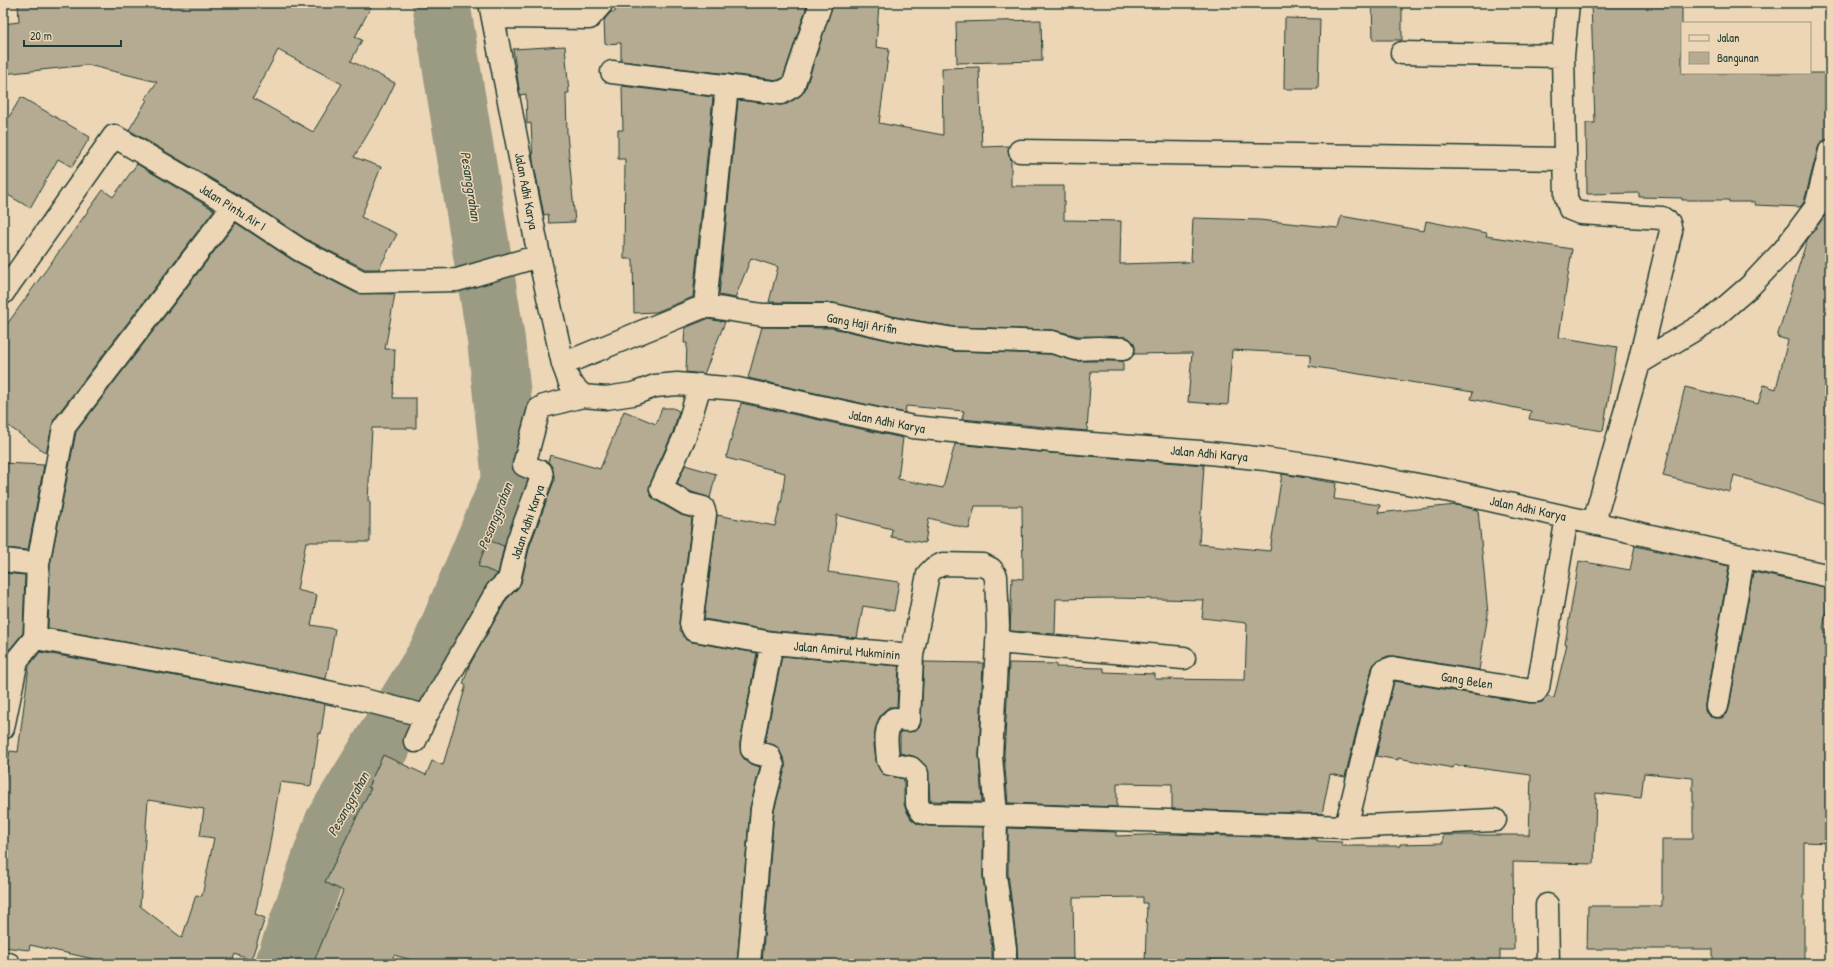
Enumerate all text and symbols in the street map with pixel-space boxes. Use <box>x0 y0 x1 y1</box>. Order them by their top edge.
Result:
scale bar <box>24 22 121 48</box>
legend <box>1681 22 1811 74</box>
text: 20 m <box>30 27 52 44</box>
text: Jalan <box>1717 29 1739 46</box>
text: Bangunan <box>1717 49 1759 66</box>
water label: Pesanggrahan <box>456 150 487 224</box>
street label: Jalan Adhi Karya <box>511 151 543 231</box>
street label: Jalan Pintu Air I <box>196 179 270 235</box>
street label: Gang Haji Arifin <box>825 308 899 338</box>
street label: Jalan Adhi Karya <box>847 405 927 437</box>
street label: Jalan Adhi Karya <box>1170 441 1248 465</box>
water label: Pesanggrahan <box>473 478 518 552</box>
street label: Jalan Adhi Karya <box>506 482 548 562</box>
street label: Jalan Adhi Karya <box>1488 491 1568 525</box>
street label: Jalan Amirul Mukminin <box>793 636 901 664</box>
street label: Gang Belen <box>1440 667 1494 693</box>
water label: Pesanggrahan <box>322 767 375 840</box>

